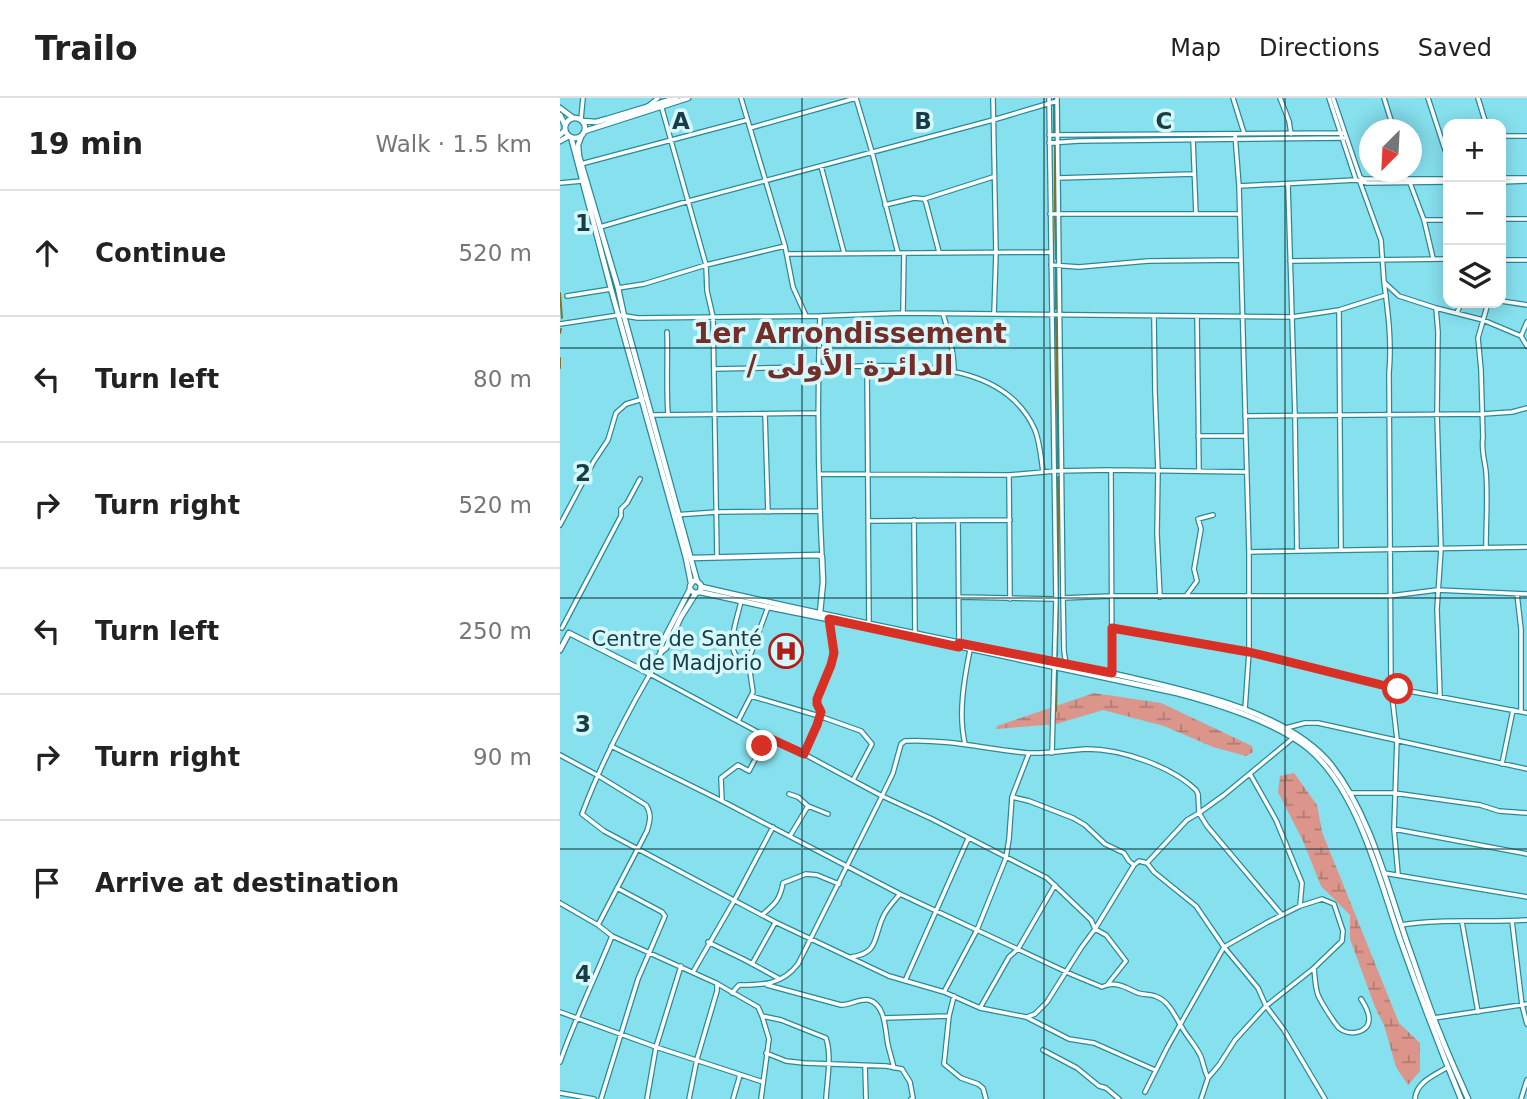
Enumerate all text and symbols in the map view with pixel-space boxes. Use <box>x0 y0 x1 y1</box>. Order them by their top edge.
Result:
text: Trailo <box>35 29 138 68</box>
text: Map <box>1170 34 1221 62</box>
text: Directions <box>1259 34 1380 62</box>
text: Saved <box>1418 34 1492 62</box>
text: A <box>672 108 690 134</box>
text: B <box>914 108 932 134</box>
text: C <box>1156 108 1172 134</box>
north arrow <box>1359 119 1422 182</box>
map controls <box>1443 119 1506 308</box>
button: + <box>1443 119 1506 182</box>
text: 19 min <box>28 126 143 161</box>
text: Walk · 1.5 km <box>375 131 532 157</box>
button: − <box>1443 182 1506 245</box>
text: 1 <box>575 210 591 236</box>
icon: ahead <box>28 234 66 272</box>
text: Continue <box>95 238 226 268</box>
text: 520 m <box>458 240 532 266</box>
button: layers <box>1443 245 1506 308</box>
district label: 1er Arrondissement / الدائرة الأولى <box>693 317 1007 382</box>
icon: left <box>28 360 66 398</box>
text: Turn left <box>95 364 219 394</box>
text: 80 m <box>473 366 532 392</box>
text: 2 <box>575 460 591 486</box>
icon: right <box>28 486 66 524</box>
text: Turn right <box>95 490 240 520</box>
text: 520 m <box>458 492 532 518</box>
icon: left <box>28 612 66 650</box>
text: Turn left <box>95 616 219 646</box>
text: 250 m <box>458 618 532 644</box>
place label: Centre de Santé de Madjorio <box>592 627 762 675</box>
hospital icon: Centre de Santé de Madjorio <box>767 632 805 670</box>
route start <box>1382 673 1413 704</box>
text: 3 <box>575 711 591 737</box>
route end <box>746 730 777 761</box>
icon: right <box>28 738 66 776</box>
text: Turn right <box>95 742 240 772</box>
text: 90 m <box>473 744 532 770</box>
icon: arrive <box>28 864 66 902</box>
text: Arrive at destination <box>95 868 399 898</box>
text: 4 <box>575 961 591 987</box>

